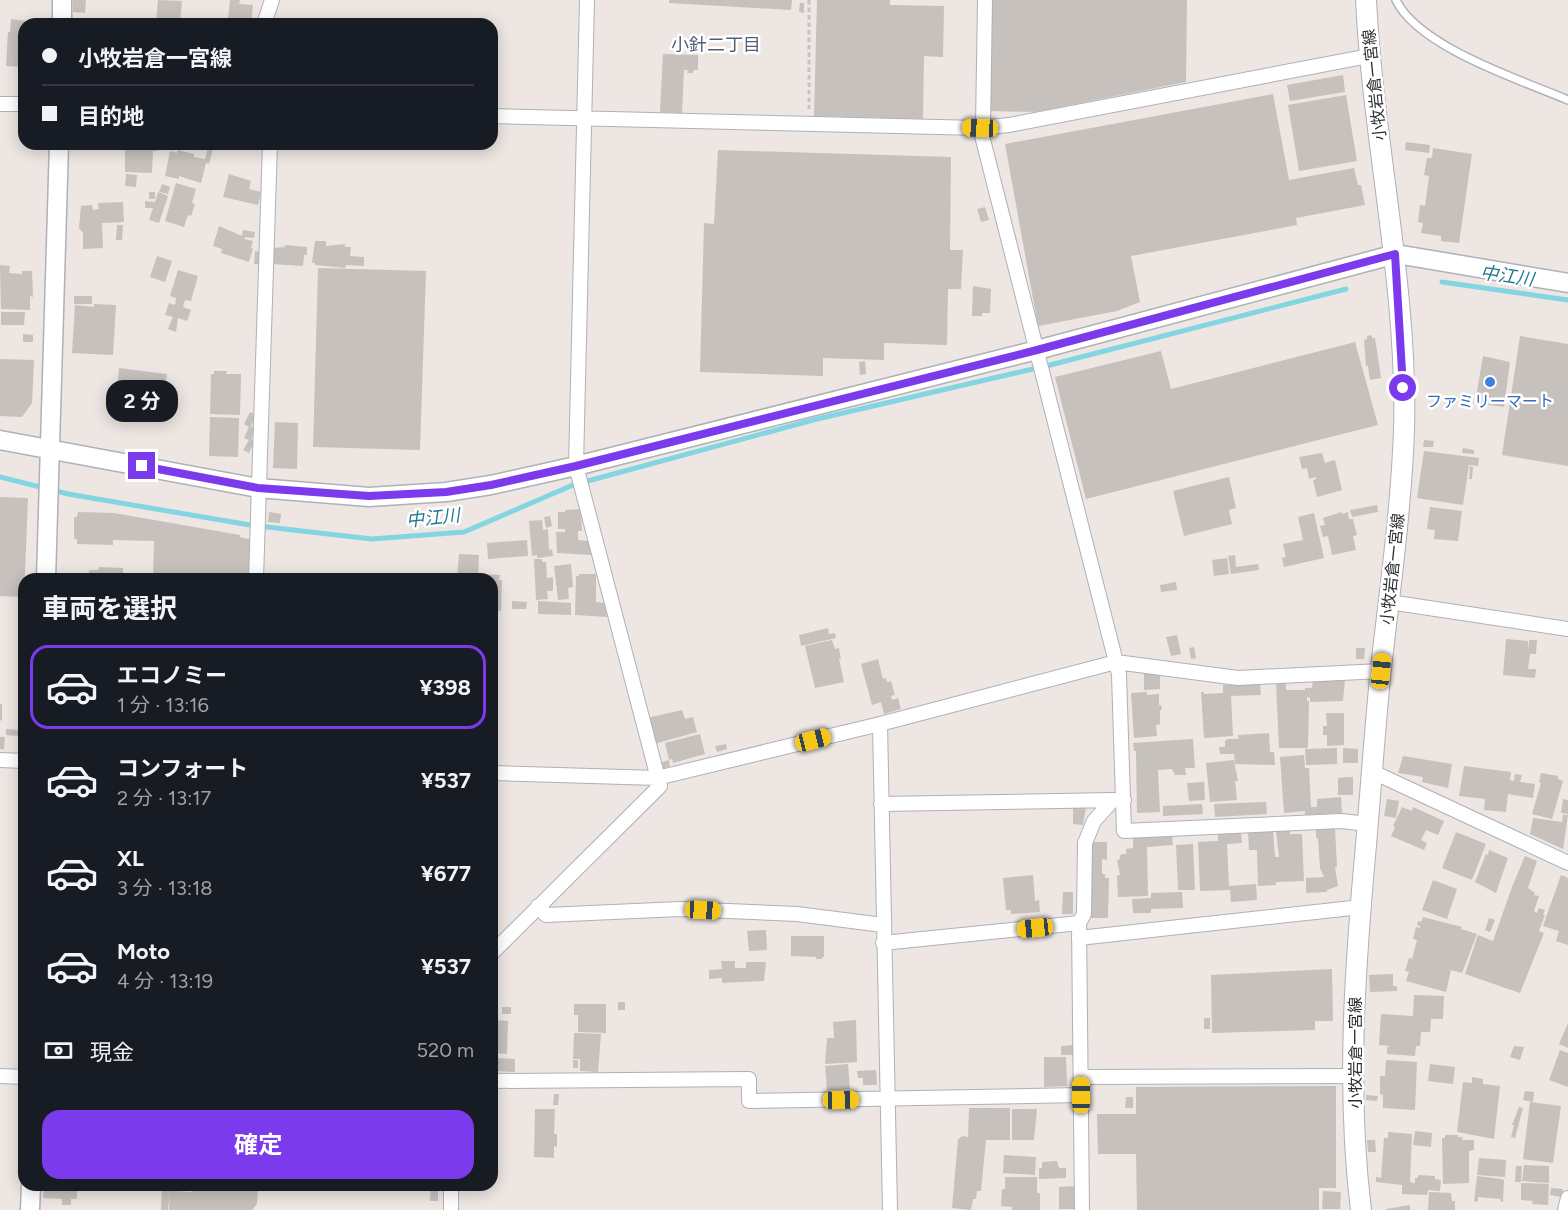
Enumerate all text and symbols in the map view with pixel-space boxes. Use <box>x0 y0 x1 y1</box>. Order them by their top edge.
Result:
street label: 小牧岩倉一宮線 <box>1359 28 1390 142</box>
district label: 小針二丁目 <box>671 34 761 56</box>
text: 小牧岩倉一宮線 <box>78 45 232 72</box>
text: 目的地 <box>78 103 144 130</box>
car <box>962 118 998 138</box>
water label: 中江川 <box>1479 261 1537 291</box>
route start <box>1389 374 1416 401</box>
marker: ファミリーマート <box>1483 375 1497 389</box>
callout: 2 分 <box>106 379 178 421</box>
text: 2 分 <box>124 389 160 413</box>
place label: ファミリーマート <box>1426 392 1554 411</box>
route end <box>128 452 155 479</box>
water label: 中江川 <box>405 504 463 532</box>
street label: 小牧岩倉一宮線 <box>1377 512 1408 626</box>
text: 車両を選択 <box>42 592 177 625</box>
car <box>1370 652 1392 690</box>
icon: car <box>45 660 99 714</box>
text: エコノミー <box>117 662 227 689</box>
text: ¥398 <box>419 674 471 701</box>
text: 1 分 · 13:16 <box>117 693 209 717</box>
car <box>793 727 833 753</box>
icon: car <box>45 753 99 807</box>
text: コンフォート <box>117 755 248 782</box>
text: ¥537 <box>421 767 471 794</box>
text: 2 分 · 13:17 <box>117 786 211 810</box>
text: XL <box>117 845 144 872</box>
icon: car <box>45 846 99 900</box>
text: ¥677 <box>421 860 471 887</box>
text: 3 分 · 13:18 <box>117 876 213 900</box>
car <box>685 900 721 920</box>
car <box>1016 917 1054 939</box>
text: Moto <box>117 938 170 965</box>
icon: car <box>45 939 99 993</box>
text: ¥537 <box>421 953 471 980</box>
text: 4 分 · 13:19 <box>117 969 213 993</box>
street label: 小牧岩倉一宮線 <box>1346 997 1365 1109</box>
icon: cash <box>42 1034 75 1067</box>
text: 520 m <box>417 1038 474 1062</box>
text: 現金 <box>90 1039 134 1066</box>
car <box>1072 1077 1090 1113</box>
car <box>823 1091 859 1109</box>
button: 確定 <box>42 1110 474 1179</box>

